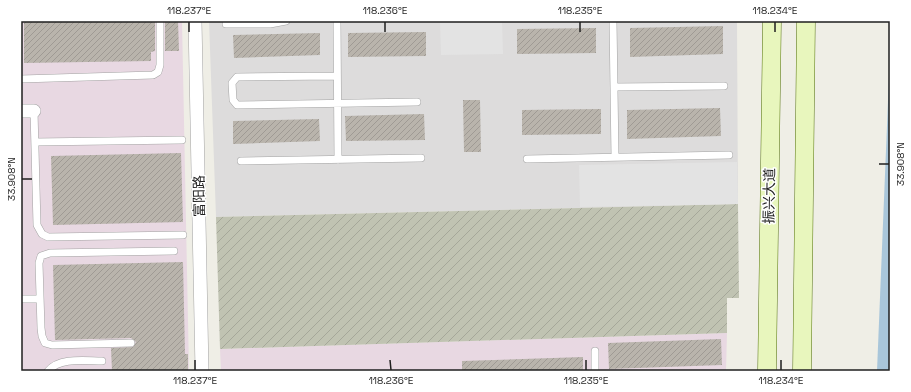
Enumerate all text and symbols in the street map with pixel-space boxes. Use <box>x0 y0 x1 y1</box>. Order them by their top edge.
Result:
text: 118.237°E <box>167 4 211 17</box>
text: 118.236°E <box>363 4 408 17</box>
text: 118.235°E <box>558 4 603 17</box>
text: 118.234°E <box>753 4 798 17</box>
text: 33.908°N <box>894 142 907 186</box>
text: 33.908°N <box>5 157 18 201</box>
street label: 振兴大道 <box>760 168 778 224</box>
street label: 富阳路 <box>190 175 208 217</box>
text: 118.237°E <box>173 374 217 387</box>
text: 118.236°E <box>369 374 414 387</box>
text: 118.235°E <box>564 374 609 387</box>
text: 118.234°E <box>759 374 804 387</box>

